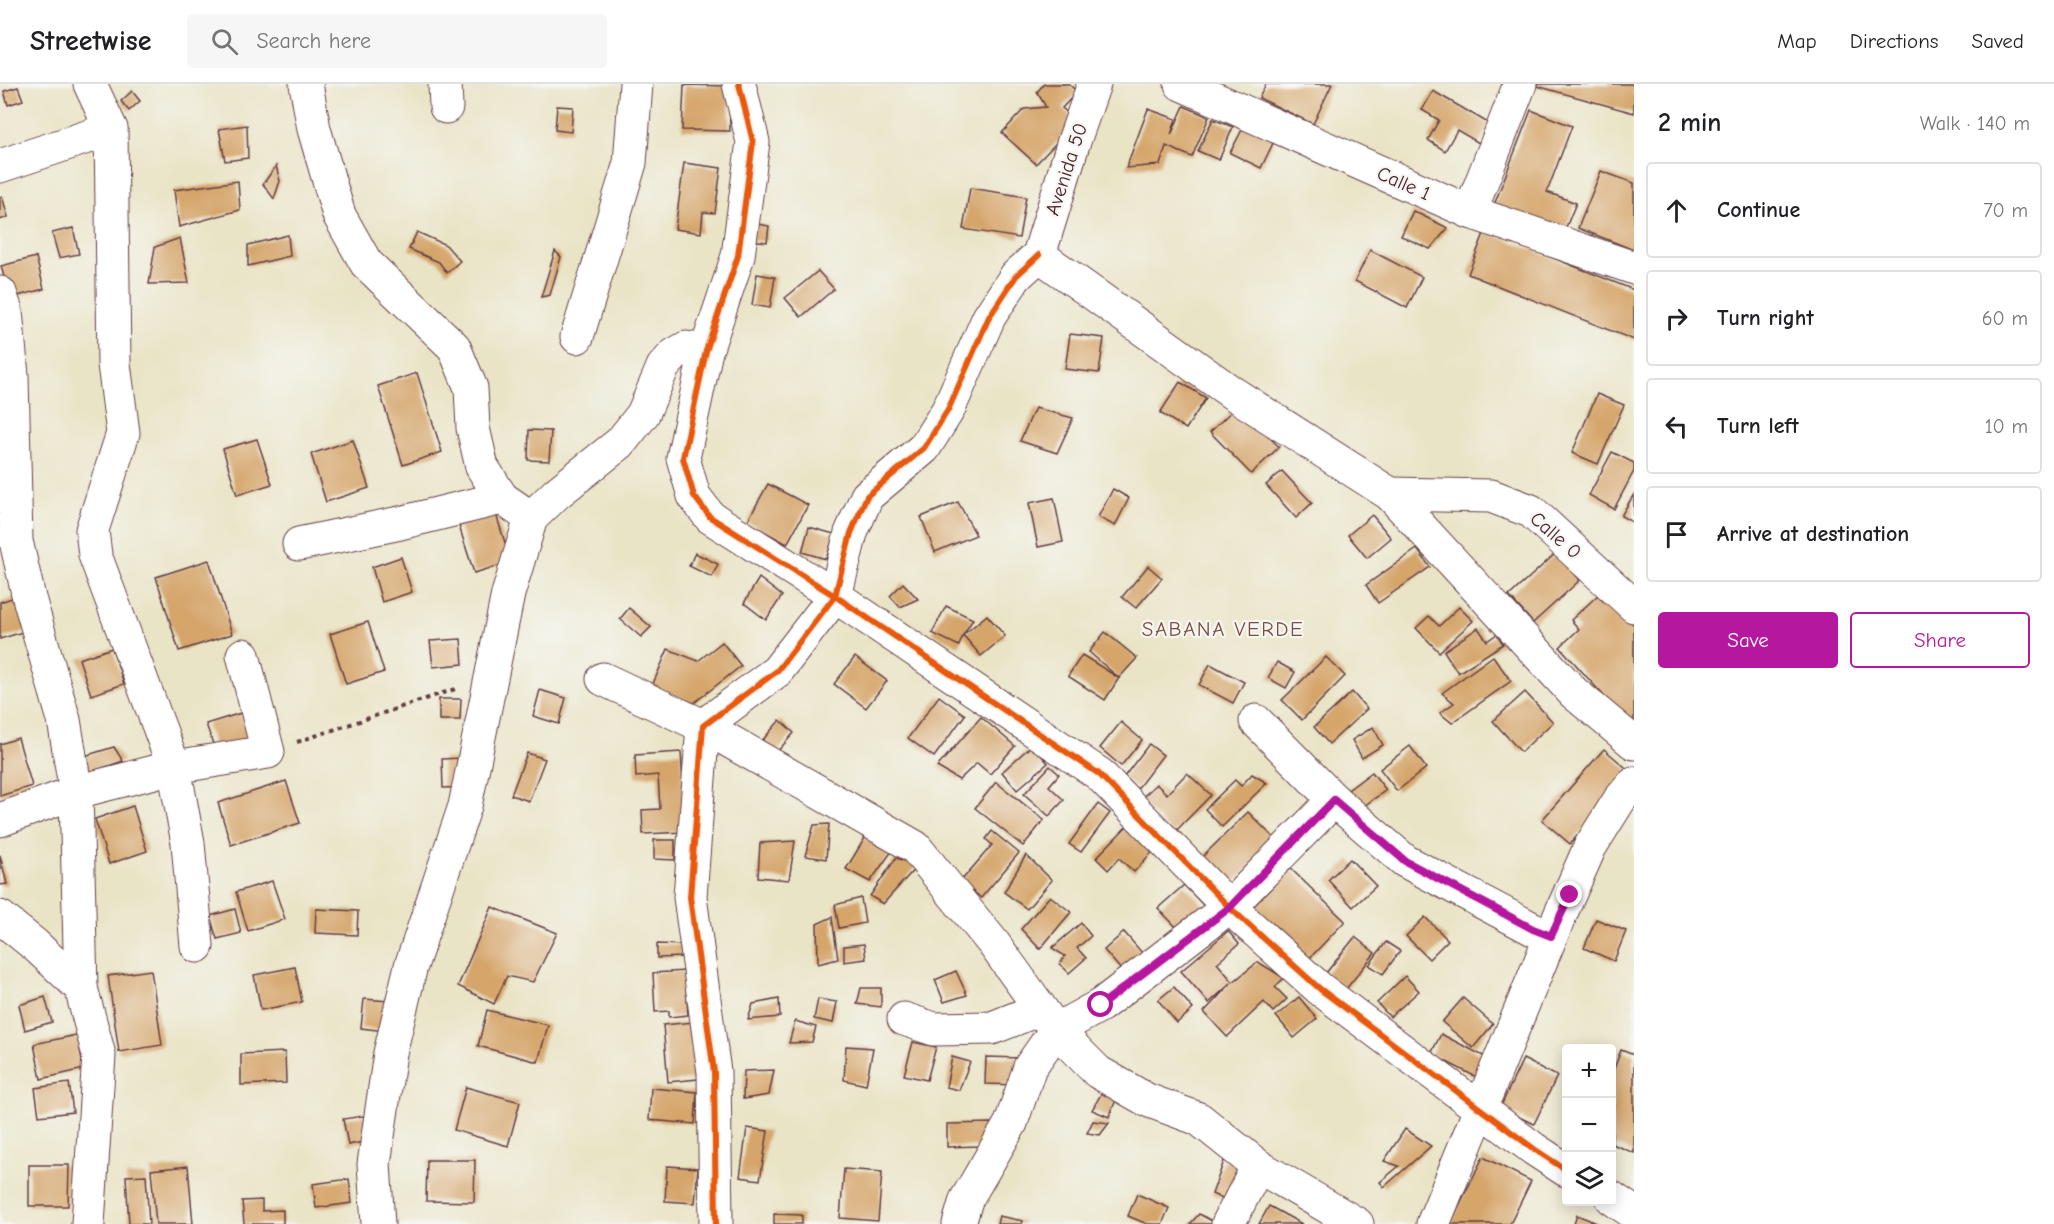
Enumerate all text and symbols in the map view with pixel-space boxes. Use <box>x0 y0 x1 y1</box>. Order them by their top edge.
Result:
search box <box>187 14 607 68</box>
text: Streetwise <box>30 25 151 57</box>
icon: search <box>208 25 241 58</box>
text: Search here <box>256 28 371 54</box>
text: Map <box>1777 29 1817 53</box>
text: Directions <box>1850 29 1939 53</box>
text: Saved <box>1972 29 2024 53</box>
text: 2 min <box>1658 108 1721 138</box>
text: Walk · 140 m <box>1920 112 2030 135</box>
street label: Avenida 50 <box>1041 120 1092 218</box>
street label: Calle 1 <box>1374 162 1434 205</box>
icon: ahead <box>1660 194 1693 227</box>
text: Continue <box>1717 197 1800 223</box>
text: 70 m <box>1983 199 2028 222</box>
icon: right <box>1660 302 1693 335</box>
text: Turn right <box>1717 305 1814 331</box>
text: 60 m <box>1982 307 2028 330</box>
icon: left <box>1660 410 1693 443</box>
text: Turn left <box>1717 413 1799 439</box>
text: 10 m <box>1985 415 2028 438</box>
street label: Calle 0 <box>1525 507 1586 564</box>
icon: arrive <box>1660 518 1693 551</box>
text: Arrive at destination <box>1717 521 1909 547</box>
button: Save <box>1658 612 1838 668</box>
button: Share <box>1850 612 2030 668</box>
district label: SABANA VERDE <box>1142 617 1304 641</box>
route end <box>1556 881 1582 907</box>
route start <box>1087 991 1113 1017</box>
map controls <box>1562 1044 1616 1206</box>
button: + <box>1562 1044 1616 1098</box>
button: − <box>1562 1098 1616 1152</box>
button: layers <box>1562 1152 1616 1206</box>

